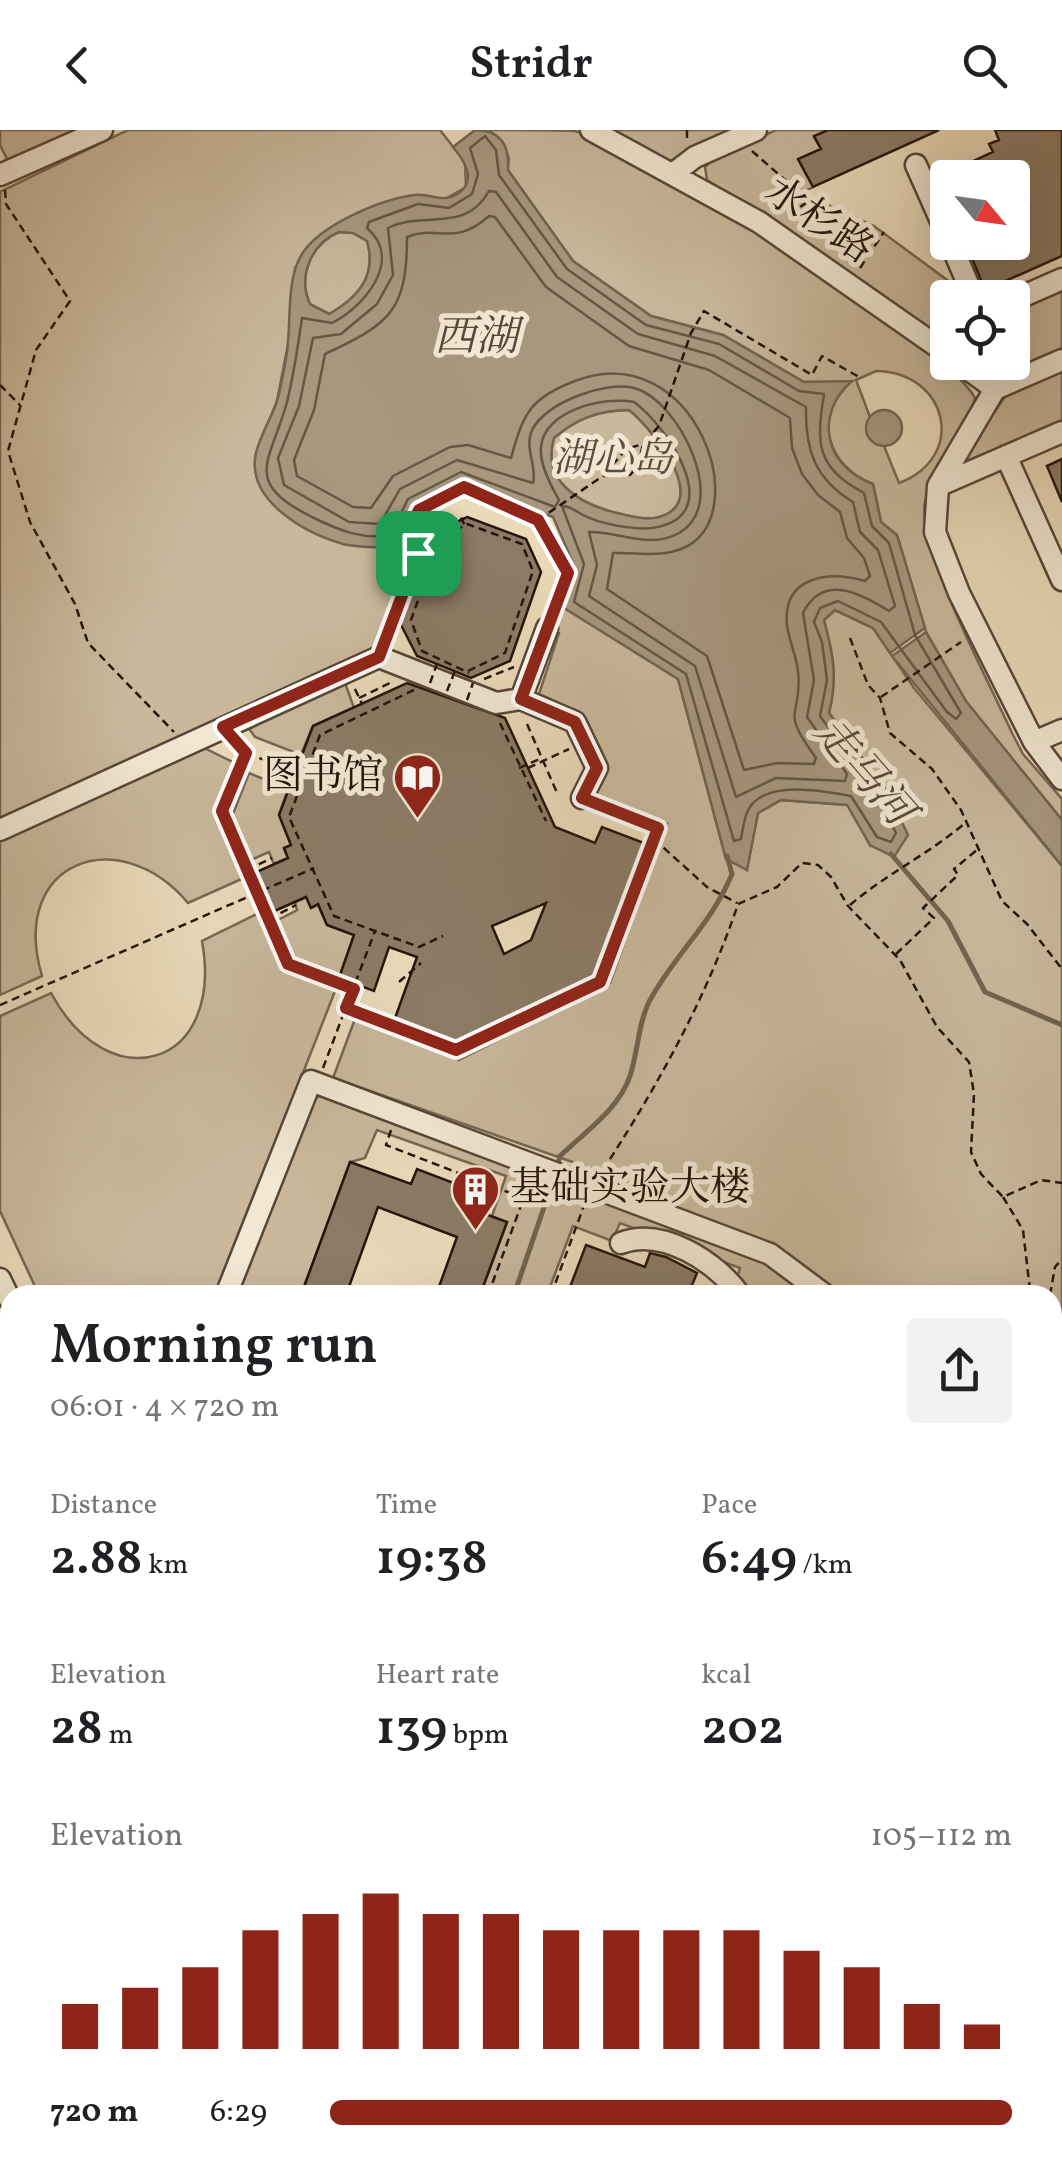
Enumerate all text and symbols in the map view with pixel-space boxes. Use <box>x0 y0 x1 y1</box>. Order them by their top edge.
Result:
text: Stridr <box>469 34 593 97</box>
icon: back <box>50 38 105 93</box>
icon: search <box>957 38 1012 93</box>
north arrow <box>930 160 1030 260</box>
map controls <box>930 160 1030 380</box>
street label: 水杉路 <box>753 165 883 279</box>
button: locate <box>930 280 1030 380</box>
water label: 西湖 <box>434 310 525 369</box>
park label: 湖心岛 <box>553 433 675 489</box>
pin <box>376 511 461 596</box>
icon: arrive <box>391 526 446 581</box>
water label: 走马河 <box>798 706 930 845</box>
place label: 图书馆 <box>263 750 383 806</box>
library icon: 图书馆 <box>392 752 444 820</box>
place label: 基础实验大楼 <box>510 1162 750 1218</box>
building icon: 基础实验大楼 <box>449 1164 501 1232</box>
text: Morning run <box>50 1310 378 1386</box>
button: share <box>907 1318 1012 1423</box>
text: 06:01 · 4 × 720 m <box>50 1386 279 1430</box>
text: Distance <box>50 1486 157 1525</box>
text: Time <box>376 1486 437 1525</box>
text: Pace <box>701 1486 757 1525</box>
text: 2.88 <box>50 1525 143 1595</box>
text: 19:38 <box>376 1525 488 1595</box>
text: 6:49 <box>701 1525 797 1595</box>
text: km <box>143 1546 188 1585</box>
text: /km <box>797 1546 853 1585</box>
text: Elevation <box>50 1656 166 1695</box>
text: Heart rate <box>376 1656 499 1695</box>
text: kcal <box>701 1656 751 1695</box>
text: 28 <box>50 1695 103 1765</box>
text: 139 <box>376 1695 447 1765</box>
text: 202 <box>701 1695 784 1765</box>
text: m <box>103 1716 133 1755</box>
text: bpm <box>447 1716 509 1755</box>
text: Elevation <box>50 1815 183 1859</box>
text: 105–112 m <box>870 1815 1012 1859</box>
text: 720 m <box>50 2091 139 2135</box>
text: 6:29 <box>210 2091 267 2135</box>

